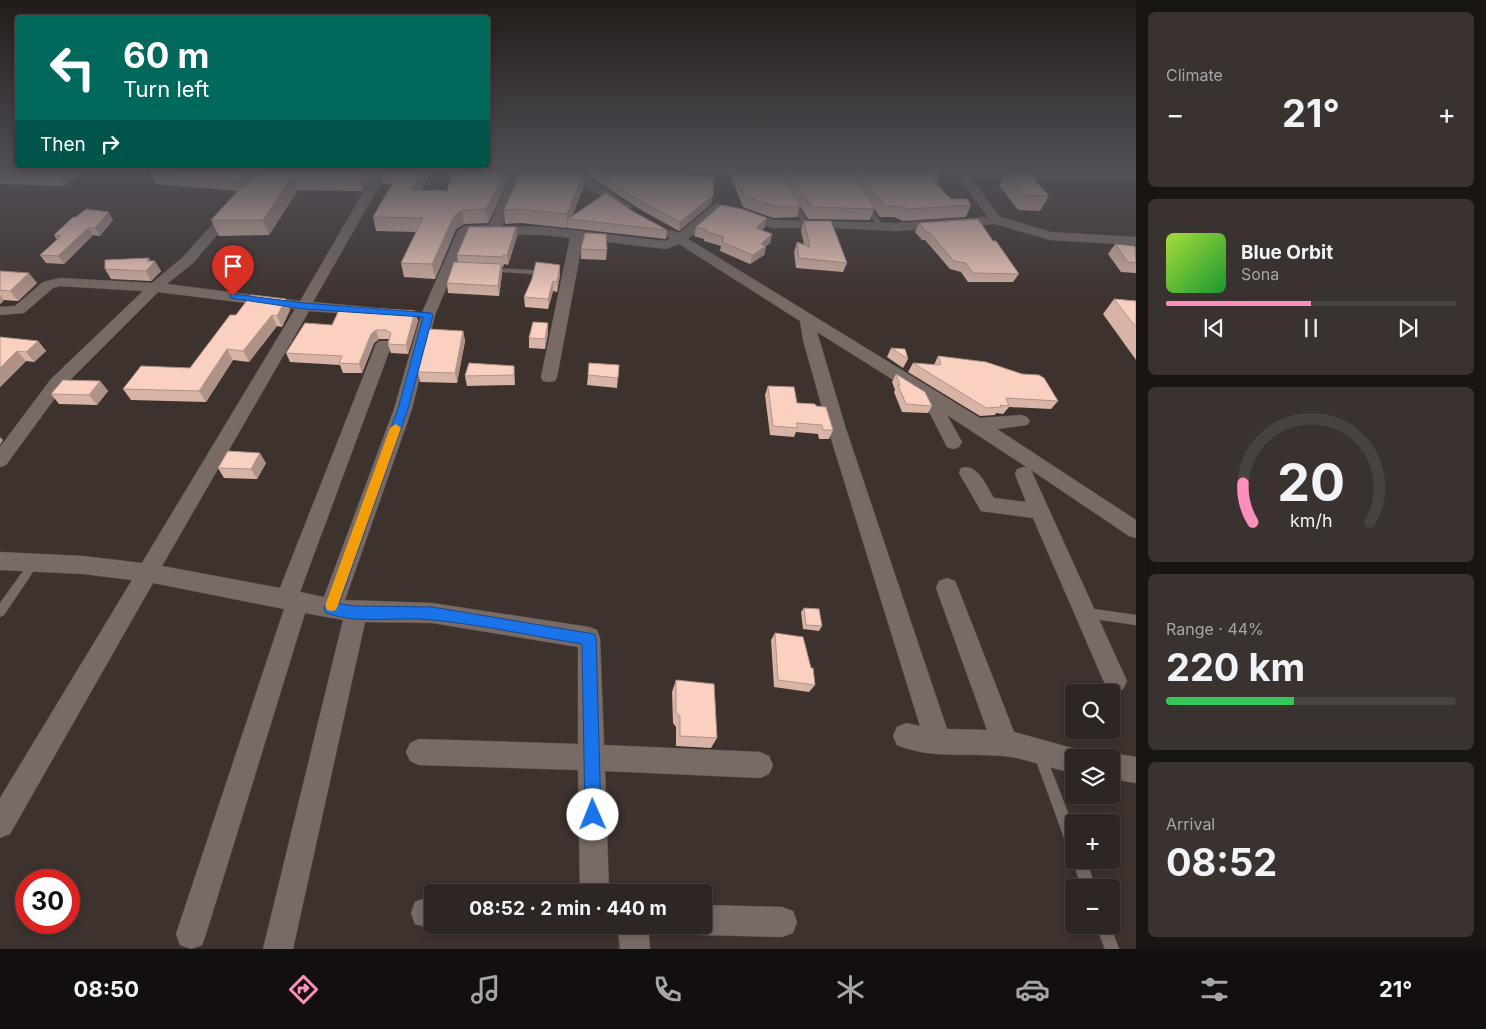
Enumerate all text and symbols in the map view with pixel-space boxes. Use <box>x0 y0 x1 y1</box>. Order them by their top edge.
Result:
text: 60 m <box>123 34 210 76</box>
icon: left <box>40 35 105 100</box>
text: Climate <box>1166 65 1223 85</box>
text: Turn left <box>123 76 209 102</box>
text: 21° <box>1282 90 1340 136</box>
text: − <box>1166 97 1185 131</box>
text: + <box>1437 97 1456 131</box>
icon: right <box>96 130 124 158</box>
text: Then <box>40 133 86 156</box>
text: Blue Orbit <box>1241 241 1333 264</box>
pin <box>212 245 254 296</box>
icon: arrive <box>219 252 247 280</box>
text: Sona <box>1241 264 1279 284</box>
icon: previous <box>1200 314 1228 342</box>
icon: pause <box>1297 314 1325 342</box>
icon: next <box>1394 314 1422 342</box>
text: 20 <box>1277 451 1345 514</box>
text: km/h <box>1290 510 1332 531</box>
text: Range · 44% <box>1166 619 1264 639</box>
text: 220 km <box>1166 644 1305 690</box>
map controls <box>1065 684 1120 934</box>
button: search <box>1065 684 1120 739</box>
button: layers <box>1065 749 1120 804</box>
position arrow <box>566 788 618 840</box>
button: + <box>1065 814 1120 869</box>
text: Arrival <box>1166 814 1215 834</box>
text: 08:52 <box>1166 839 1277 885</box>
speed limit sign: 30 <box>15 869 80 934</box>
button: − <box>1065 879 1120 934</box>
text: 08:52 · 2 min · 440 m <box>469 897 667 920</box>
icon: directions <box>286 972 321 1007</box>
icon: music <box>468 972 503 1007</box>
icon: phone <box>650 972 685 1007</box>
icon: climate <box>833 972 868 1007</box>
icon: car <box>1015 972 1050 1007</box>
icon: filters <box>1197 972 1232 1007</box>
text: 08:50 <box>74 976 139 1002</box>
text: 21° <box>1379 976 1412 1002</box>

